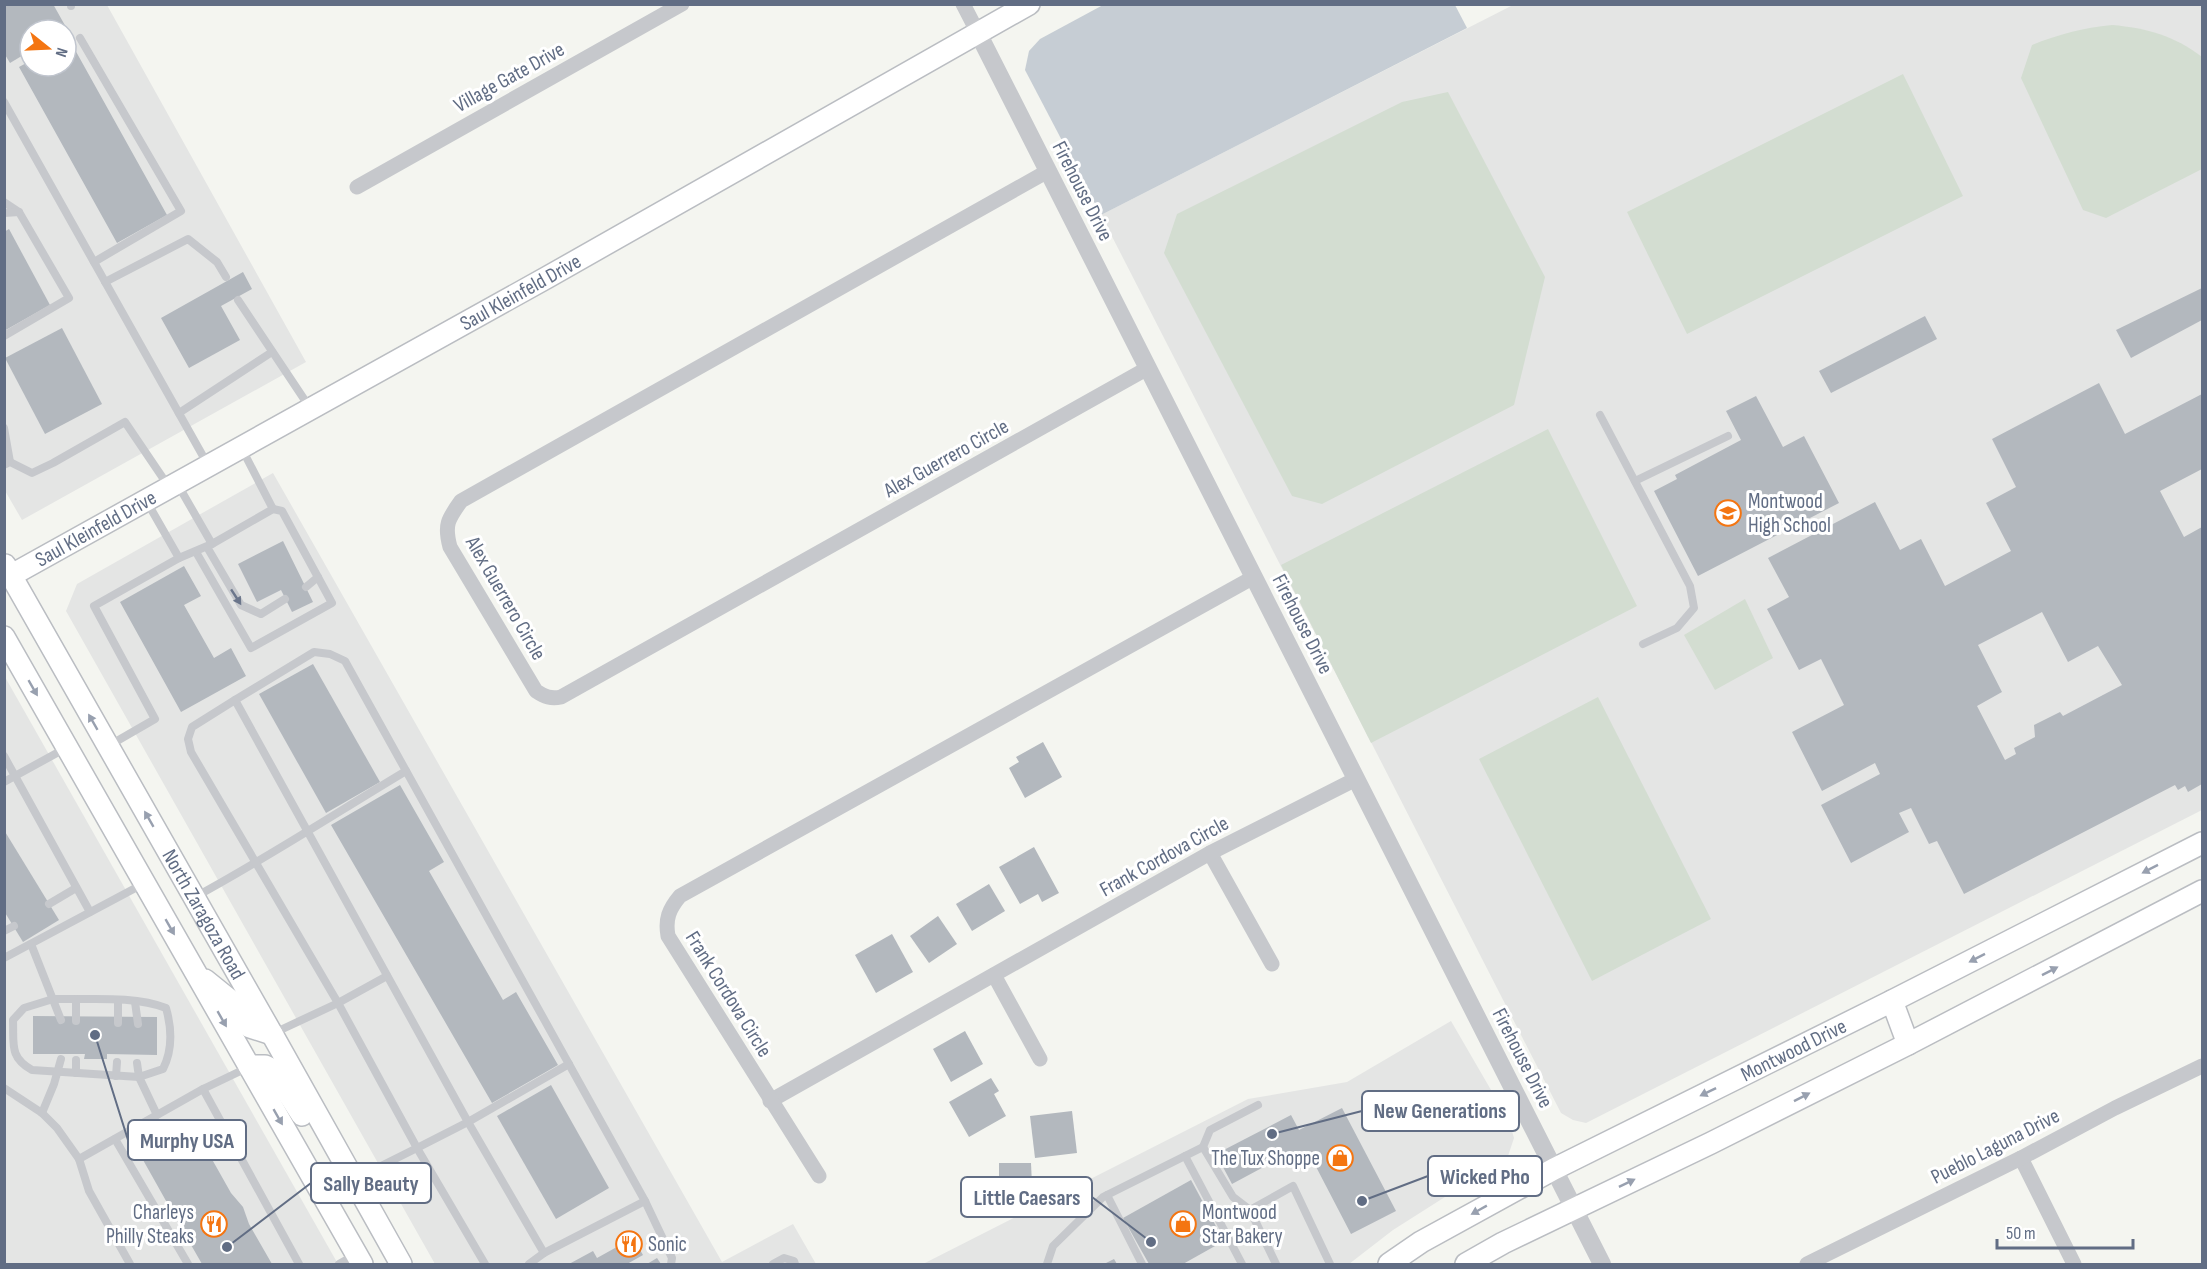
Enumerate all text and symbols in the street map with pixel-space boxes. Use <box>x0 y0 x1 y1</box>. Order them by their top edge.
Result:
north arrow <box>18 18 78 78</box>
street label: Village Gate Drive <box>450 37 569 118</box>
text: N <box>50 45 71 59</box>
street label: Firehouse Drive <box>1047 137 1118 245</box>
street label: Saul Kleinfeld Drive <box>456 249 586 336</box>
street label: Alex Guerrero Circle <box>879 414 1013 504</box>
street label: Saul Kleinfeld Drive <box>31 485 161 572</box>
place label: Montwood High School <box>1748 489 1831 538</box>
school or university icon: Montwood High School <box>1713 498 1743 528</box>
street label: Alex Guerrero Circle <box>460 531 551 665</box>
street label: Firehouse Drive <box>1267 570 1338 678</box>
one-way arrow <box>231 589 242 605</box>
one-way arrow <box>28 680 39 696</box>
one-way arrow <box>88 713 98 730</box>
one-way arrow <box>144 810 154 827</box>
street label: Frank Cordova Circle <box>1095 811 1233 902</box>
street label: North Zaragoza Road <box>157 845 250 984</box>
one-way arrow <box>2142 864 2159 874</box>
one-way arrow <box>165 919 175 936</box>
street label: Frank Cordova Circle <box>680 927 777 1062</box>
one-way arrow <box>1968 953 1985 962</box>
one-way arrow <box>2042 966 2059 975</box>
street label: Firehouse Drive <box>1487 1004 1558 1112</box>
one-way arrow <box>217 1011 228 1027</box>
street label: Montwood Drive <box>1737 1014 1851 1087</box>
one-way arrow <box>1700 1087 1717 1097</box>
callout: New Generations <box>1362 1091 1519 1131</box>
one-way arrow <box>1793 1092 1810 1102</box>
text: New Generations <box>1374 1098 1506 1125</box>
street label: Pueblo Laguna Drive <box>1927 1103 2064 1190</box>
one-way arrow <box>273 1109 284 1125</box>
callout: Murphy USA <box>128 1120 246 1160</box>
text: Murphy USA <box>140 1128 235 1155</box>
shop icon: The Tux Shoppe <box>1325 1143 1355 1173</box>
place label: The Tux Shoppe <box>1211 1146 1320 1171</box>
callout: Wicked Pho <box>1428 1156 1542 1196</box>
callout: Sally Beauty <box>311 1163 431 1203</box>
text: Wicked Pho <box>1440 1164 1530 1191</box>
text: Sally Beauty <box>323 1171 419 1198</box>
callout: Little Caesars <box>961 1177 1092 1217</box>
one-way arrow <box>1618 1179 1635 1188</box>
text: Little Caesars <box>974 1185 1080 1212</box>
place label: Charleys Philly Steaks <box>106 1200 194 1249</box>
place label: Montwood Star Bakery <box>1202 1200 1283 1249</box>
one-way arrow <box>1470 1205 1487 1215</box>
restaurant icon: Charleys Philly Steaks <box>199 1209 229 1239</box>
shop icon: Montwood Star Bakery <box>1168 1209 1198 1239</box>
scale bar <box>1997 1212 2134 1250</box>
text: 50 m <box>2006 1223 2036 1244</box>
restaurant icon: Sonic <box>614 1229 644 1259</box>
place label: Sonic <box>648 1232 687 1257</box>

